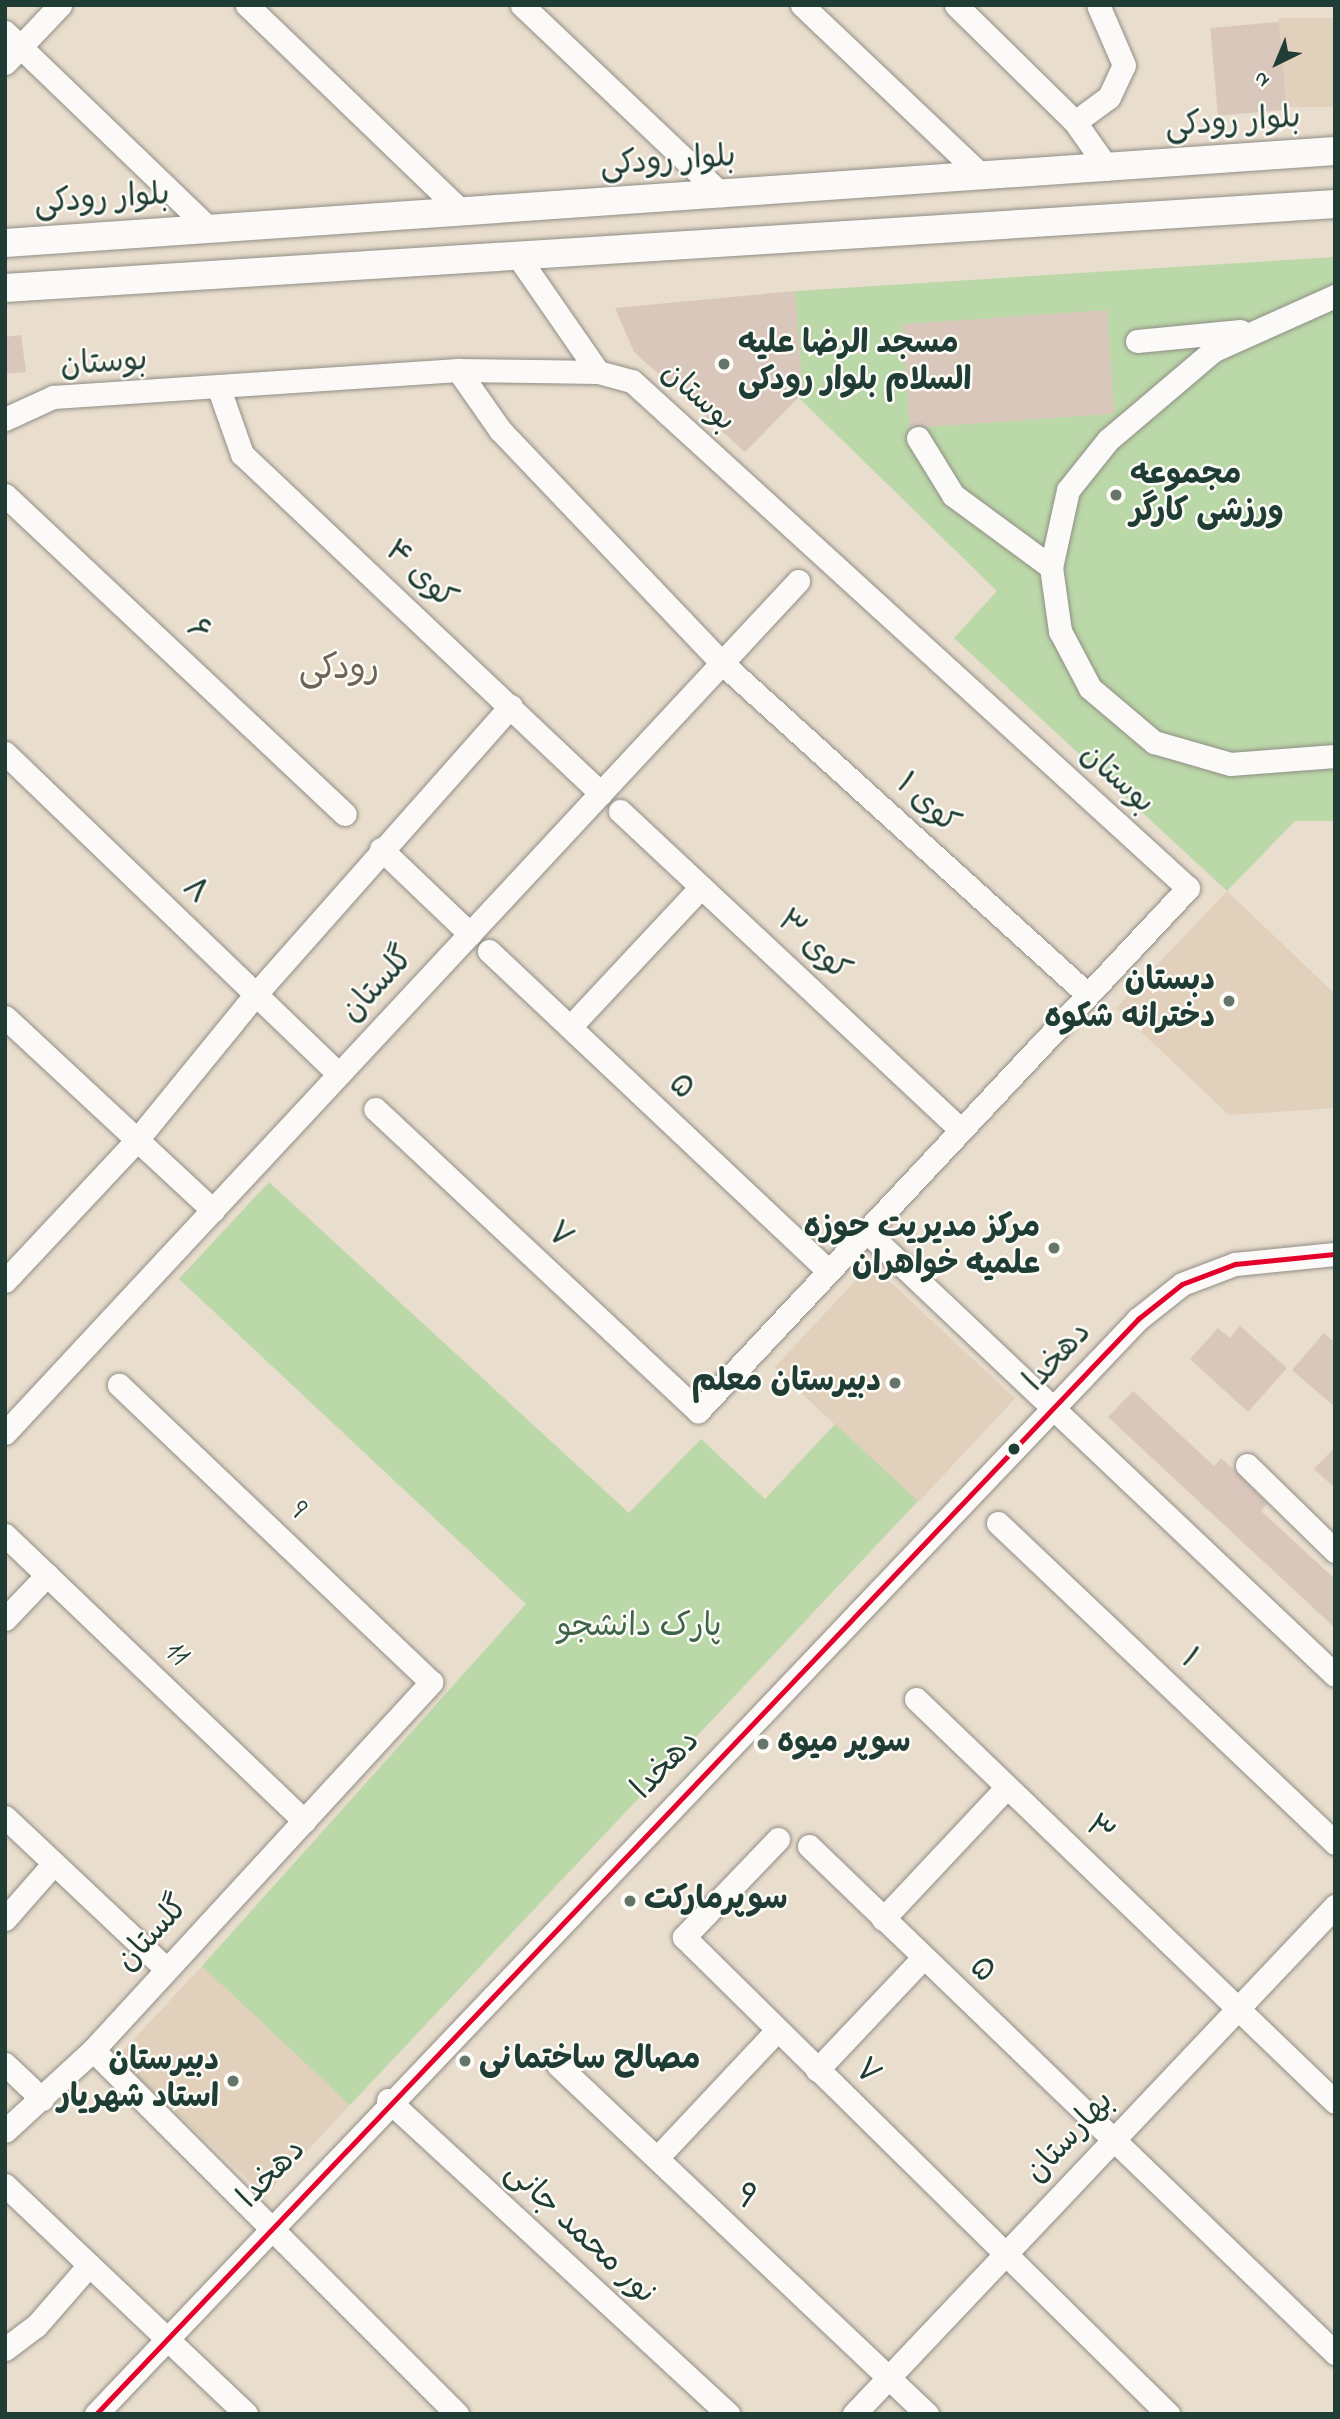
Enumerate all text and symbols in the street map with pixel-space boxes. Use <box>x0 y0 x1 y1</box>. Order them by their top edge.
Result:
north arrow <box>1242 28 1312 98</box>
text: N <box>1248 64 1276 93</box>
street label: بلوار رودکی <box>1164 100 1302 148</box>
street label: بلوار رودکی <box>599 139 737 187</box>
street label: بلوار رودکی <box>33 177 171 225</box>
place label: مسجد الرضا علیه السلام بلوار رودکی <box>738 327 971 402</box>
street label: بوستان <box>59 343 149 387</box>
street label: بوستان <box>652 354 742 442</box>
marker: مسجد الرضا علیه السلام بلوار رودکی <box>716 356 732 372</box>
place label: مجموعه ورزشی کارگر <box>1130 458 1284 533</box>
marker: مجموعه ورزشی کارگر <box>1108 487 1124 503</box>
street label: کوی ۴ <box>375 533 463 619</box>
street label: ۶ <box>177 611 217 653</box>
district label: رودکی <box>299 649 379 691</box>
street label: بوستان <box>1071 736 1161 824</box>
street label: کوی ۱ <box>886 767 966 843</box>
street label: ۸ <box>173 870 215 914</box>
street label: کوی ۳ <box>767 903 857 991</box>
street label: گلستان <box>334 940 424 1032</box>
place label: دبستان دخترانه شکوه <box>1044 964 1215 1039</box>
marker: دبستان دخترانه شکوه <box>1221 993 1237 1009</box>
street label: ۵ <box>659 1066 701 1110</box>
place label: مرکز مدیریت حوزه علمیه خواهران <box>804 1211 1040 1286</box>
street label: ۷ <box>537 1215 579 1259</box>
marker: مرکز مدیریت حوزه علمیه خواهران <box>1046 1240 1062 1256</box>
street label: دهخدا <box>1017 1315 1101 1401</box>
place label: دبیرستان معلم <box>692 1364 881 1402</box>
marker: دبیرستان معلم <box>887 1375 903 1391</box>
unlabelled marker <box>1007 1442 1021 1456</box>
street label: 9 <box>280 1494 314 1528</box>
park label: پارک دانشجو <box>556 1609 722 1647</box>
street label: 11 <box>155 1634 197 1676</box>
street label: ۱ <box>1170 1642 1206 1678</box>
street label: دهخدا <box>625 1723 709 1809</box>
place label: سوپر میوه <box>777 1725 911 1763</box>
marker: سوپر میوه <box>755 1736 771 1752</box>
street label: ۳ <box>1075 1808 1121 1854</box>
place label: سوپرمارکت <box>644 1882 788 1920</box>
street label: گلستان <box>109 1889 199 1981</box>
marker: سوپرمارکت <box>622 1893 638 1909</box>
street label: ۵ <box>960 1949 1002 1993</box>
place label: مصالح ساختمانی <box>479 2042 700 2080</box>
place label: دبیرستان استاد شهریار <box>58 2044 219 2119</box>
street label: ۷ <box>844 2051 888 2095</box>
marker: مصالح ساختمانی <box>457 2053 473 2069</box>
marker: دبیرستان استاد شهریار <box>225 2073 241 2089</box>
street label: بهارستان <box>1019 2084 1123 2192</box>
street label: دهخدا <box>231 2132 315 2218</box>
street label: نور محمد جانی <box>496 2154 662 2314</box>
street label: ۹ <box>724 2177 764 2219</box>

